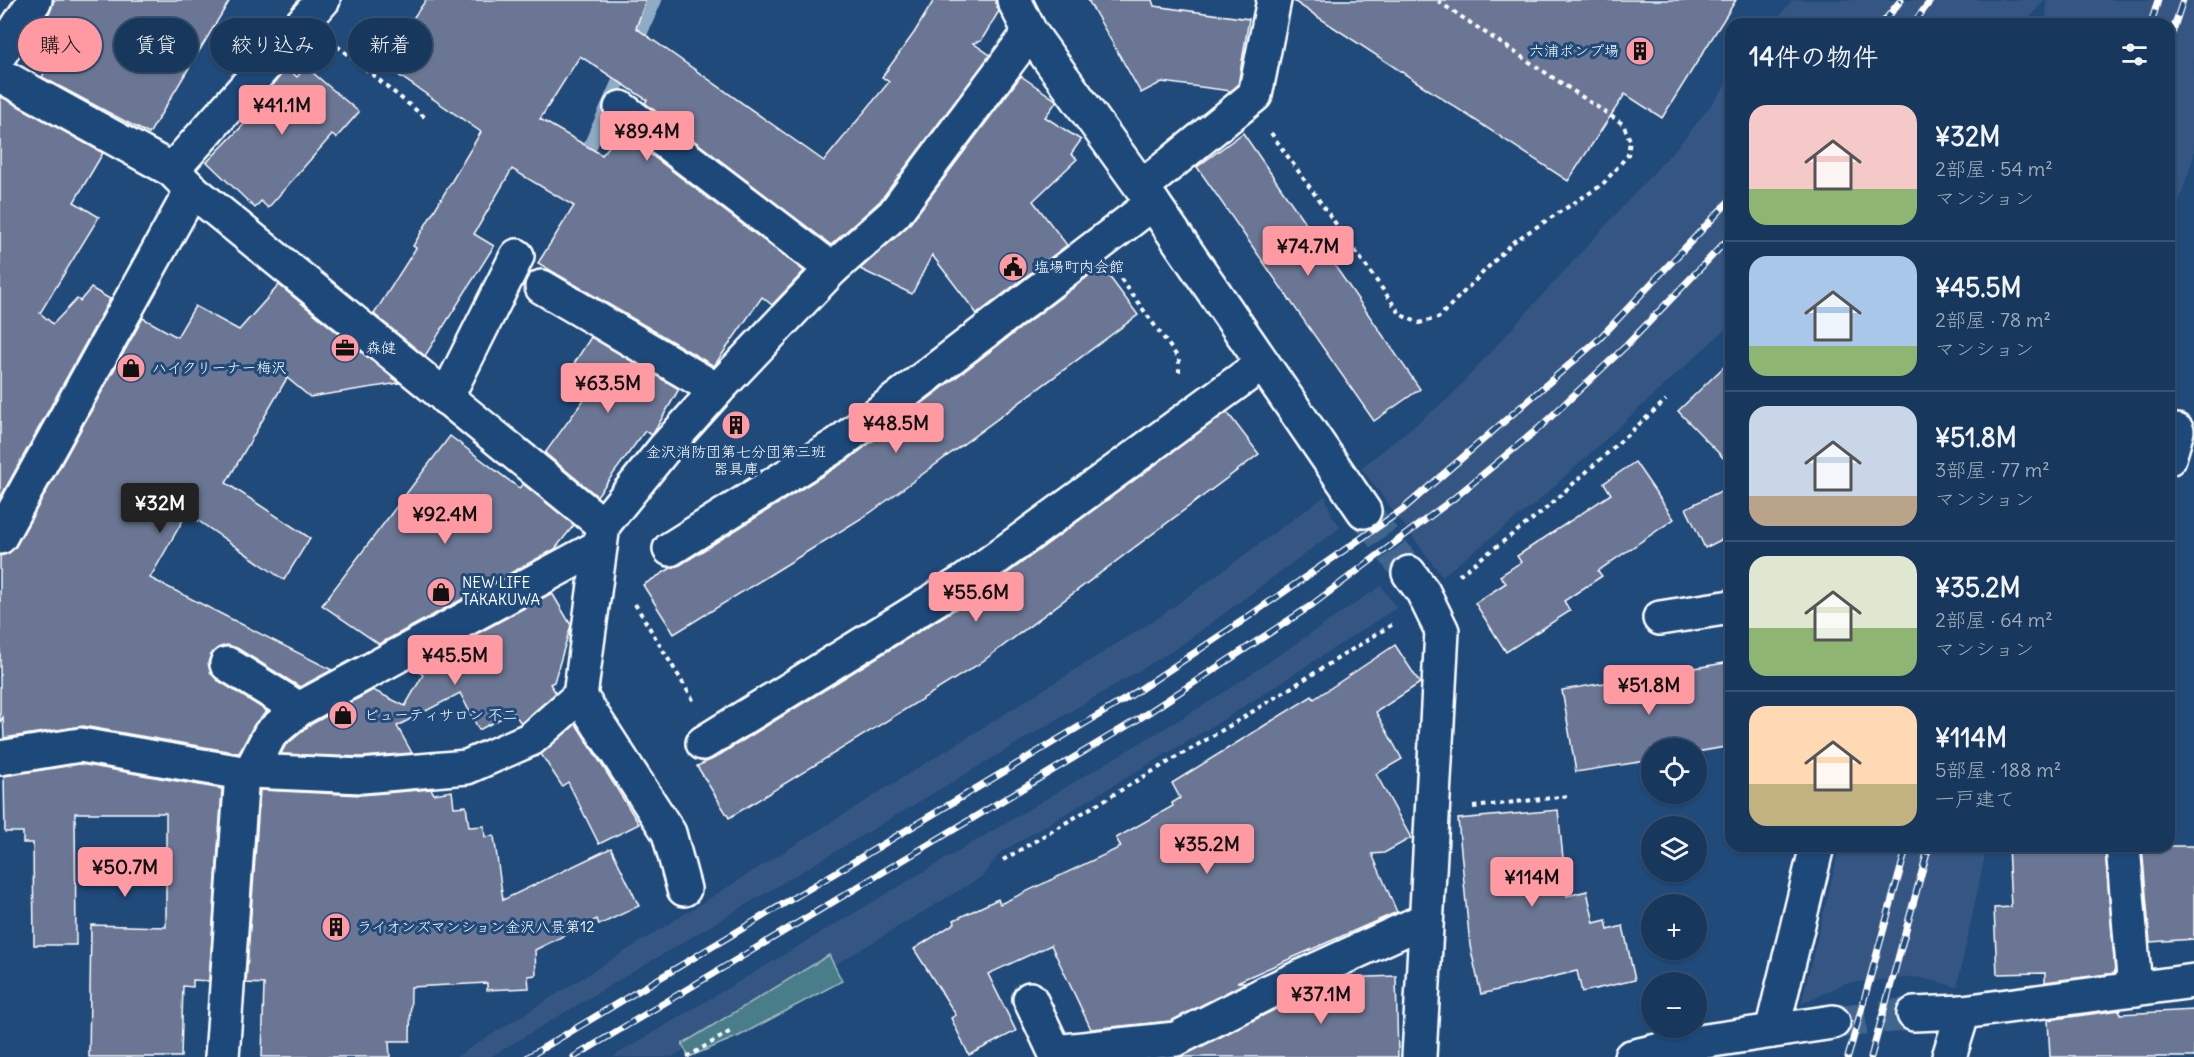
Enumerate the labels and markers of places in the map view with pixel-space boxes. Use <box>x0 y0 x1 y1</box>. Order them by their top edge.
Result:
building icon: 六浦ポンプ場 <box>1624 35 1656 67</box>
place label: 六浦ポンプ場 <box>1529 41 1619 60</box>
pin: ¥41.1M <box>233 85 331 136</box>
pin: ¥89.4M <box>598 111 696 162</box>
pin: ¥74.7M <box>1259 226 1357 277</box>
public building icon: 塩場町内会館 <box>997 251 1029 283</box>
place label: 塩場町内会館 <box>1034 257 1124 276</box>
office icon: 森健 <box>329 332 361 364</box>
place label: 森健 <box>366 338 396 357</box>
shop icon: ハイクリーナー梅沢 <box>115 352 147 384</box>
place label: ハイクリーナー梅沢 <box>152 358 286 377</box>
pin: ¥63.5M <box>559 363 657 414</box>
pin: ¥48.5M <box>847 403 945 454</box>
building icon: 金沢消防団第七分団第三班 器具庫 <box>720 409 752 441</box>
place label: 金沢消防団第七分団第三班 器具庫 <box>646 442 826 478</box>
pin: ¥32M <box>124 483 196 534</box>
pin: ¥92.4M <box>396 494 494 545</box>
pin: ¥55.6M <box>927 572 1025 623</box>
place label: NEW LIFE TAKAKUWA <box>462 573 540 609</box>
shop icon: NEW LIFE TAKAKUWA <box>425 576 457 608</box>
pin: ¥45.5M <box>406 635 504 686</box>
pin: ¥51.8M <box>1600 665 1698 716</box>
shop icon: ビューティサロン 不二 <box>327 699 359 731</box>
place label: ビューティサロン 不二 <box>364 705 518 724</box>
pin: ¥35.2M <box>1158 824 1256 875</box>
pin: ¥50.7M <box>76 847 174 898</box>
pin: ¥114M <box>1490 857 1574 908</box>
building icon: ライオンズマンション金沢八景第12 <box>320 911 352 943</box>
place label: ライオンズマンション金沢八景第12 <box>357 917 594 936</box>
pin: ¥37.1M <box>1272 974 1370 1025</box>

